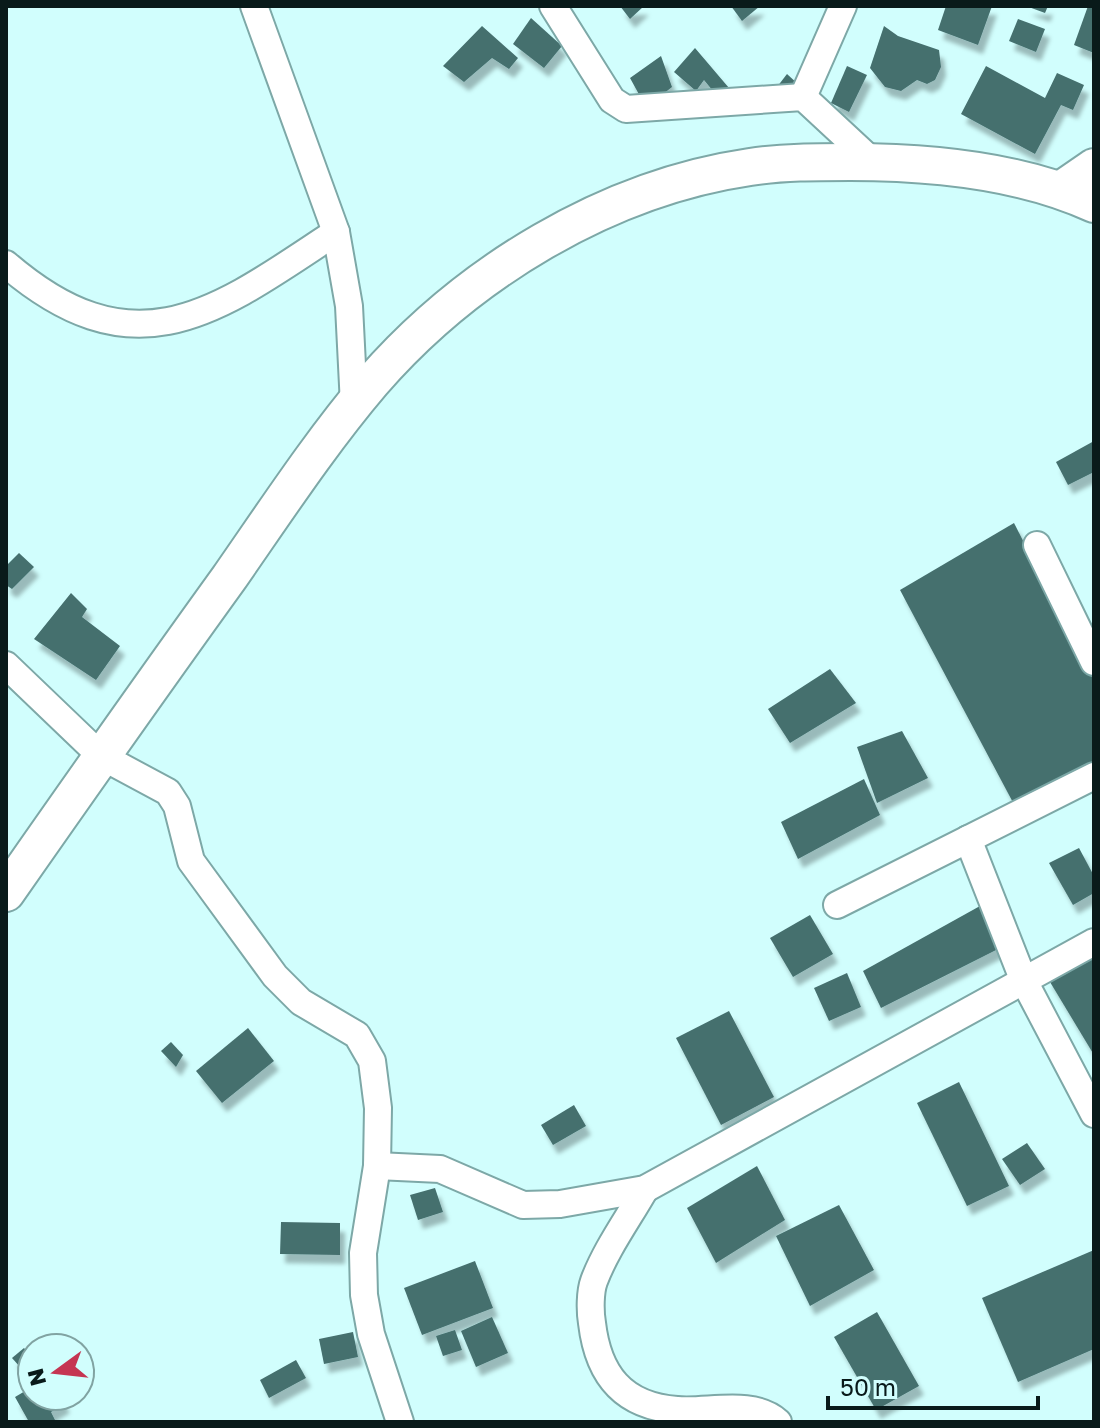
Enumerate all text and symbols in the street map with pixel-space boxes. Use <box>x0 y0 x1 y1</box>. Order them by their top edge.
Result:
north arrow <box>16 1332 96 1412</box>
scale bar <box>828 1360 1038 1410</box>
text: N <box>21 1366 51 1389</box>
text: 50 m <box>840 1372 896 1401</box>

